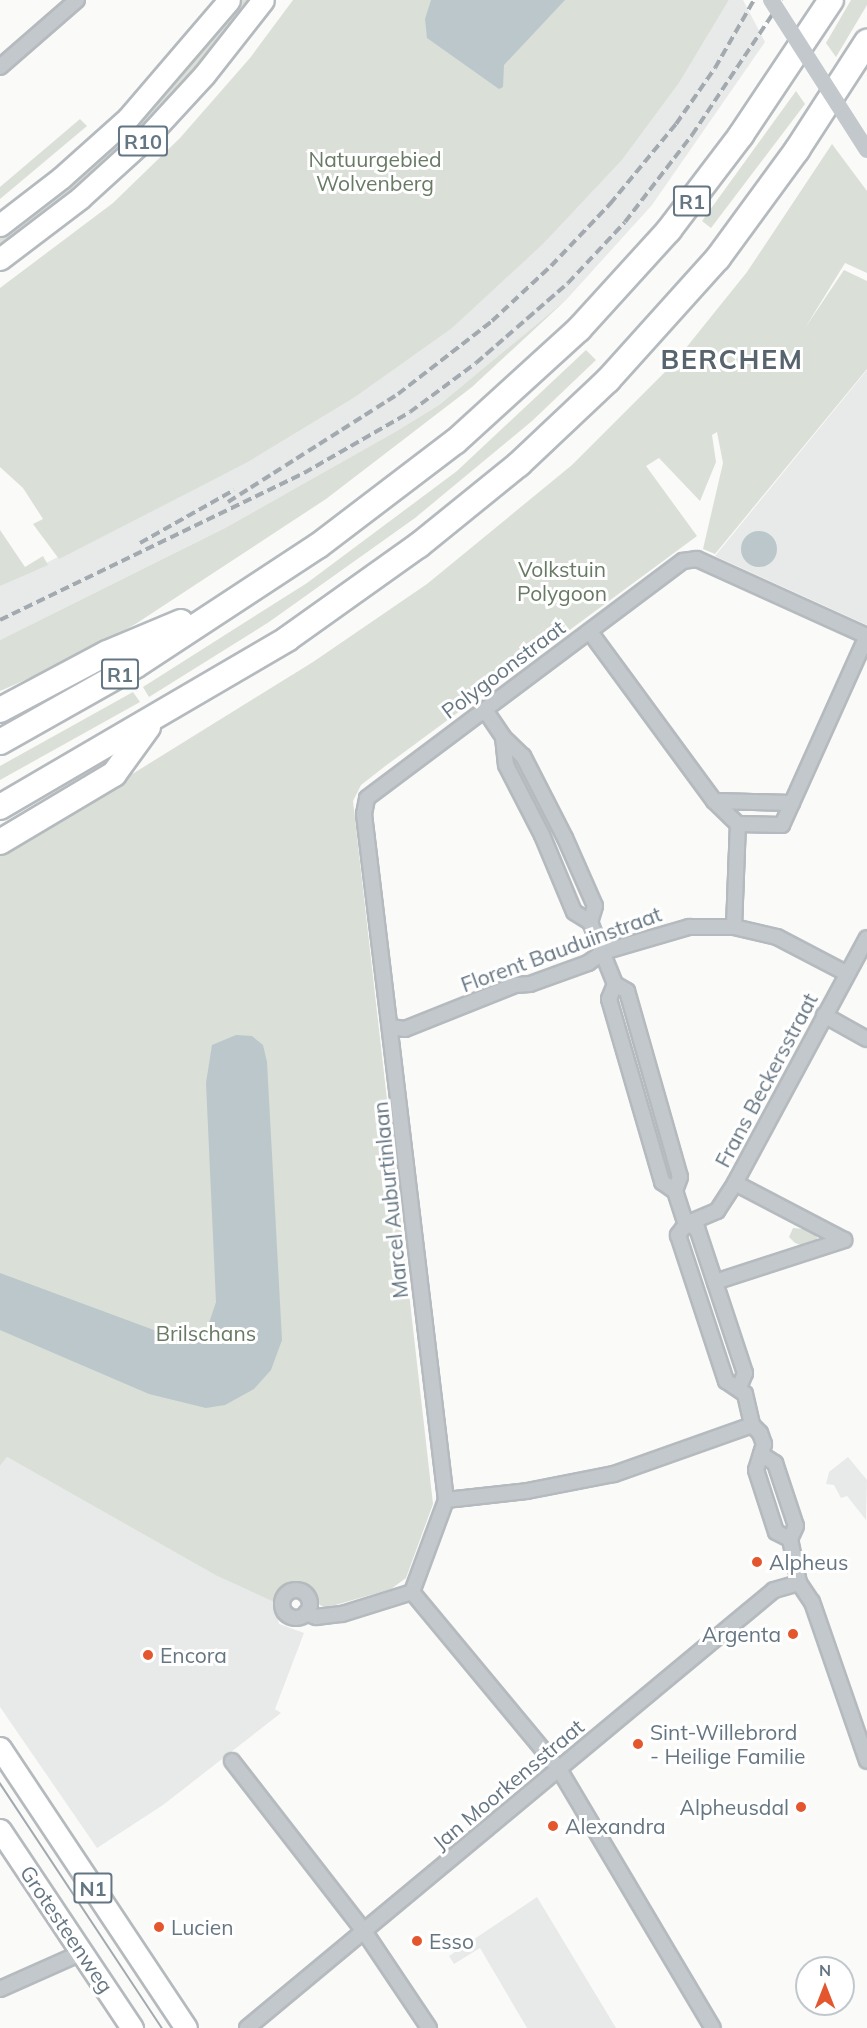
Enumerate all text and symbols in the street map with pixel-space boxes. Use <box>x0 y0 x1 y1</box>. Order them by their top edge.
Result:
road number: R10 <box>118 124 168 158</box>
park label: Natuurgebied Wolvenberg <box>308 146 442 196</box>
road number: R1 <box>672 184 712 218</box>
district label: BERCHEM <box>661 344 803 376</box>
park label: Volkstuin Polygoon <box>517 556 607 606</box>
street label: Polygoonstraat <box>436 614 570 724</box>
road number: R1 <box>100 657 140 691</box>
street label: Florent Bauduinstraat <box>457 901 665 997</box>
street label: Frans Beckersstraat <box>709 989 823 1171</box>
street label: Marcel Auburtinlaan <box>367 1100 413 1300</box>
park label: Brilschans <box>156 1320 256 1346</box>
place label: Alpheus <box>769 1549 848 1575</box>
marker: Alpheus <box>750 1555 764 1569</box>
place label: Argenta <box>702 1621 781 1647</box>
marker: Argenta <box>786 1627 800 1641</box>
place label: Encora <box>160 1642 227 1668</box>
marker: Encora <box>141 1648 155 1662</box>
street label: Jan Moorkensstraat <box>427 1713 589 1855</box>
place label: Sint-Willebrord - Heilige Familie <box>650 1719 805 1769</box>
marker: Sint-Willebrord - Heilige Familie <box>631 1737 645 1751</box>
place label: Alpheusdal <box>680 1794 789 1820</box>
marker: Alpheusdal <box>794 1800 808 1814</box>
place label: Alexandra <box>565 1813 666 1839</box>
marker: Alexandra <box>546 1819 560 1833</box>
street label: Grotesteenweg <box>15 1861 119 1997</box>
road number: N1 <box>72 1871 114 1905</box>
place label: Lucien <box>171 1914 233 1940</box>
marker: Lucien <box>152 1920 166 1934</box>
place label: Esso <box>429 1928 474 1954</box>
marker: Esso <box>410 1934 424 1948</box>
north arrow <box>795 1956 855 2016</box>
text: N <box>819 1960 831 1980</box>

